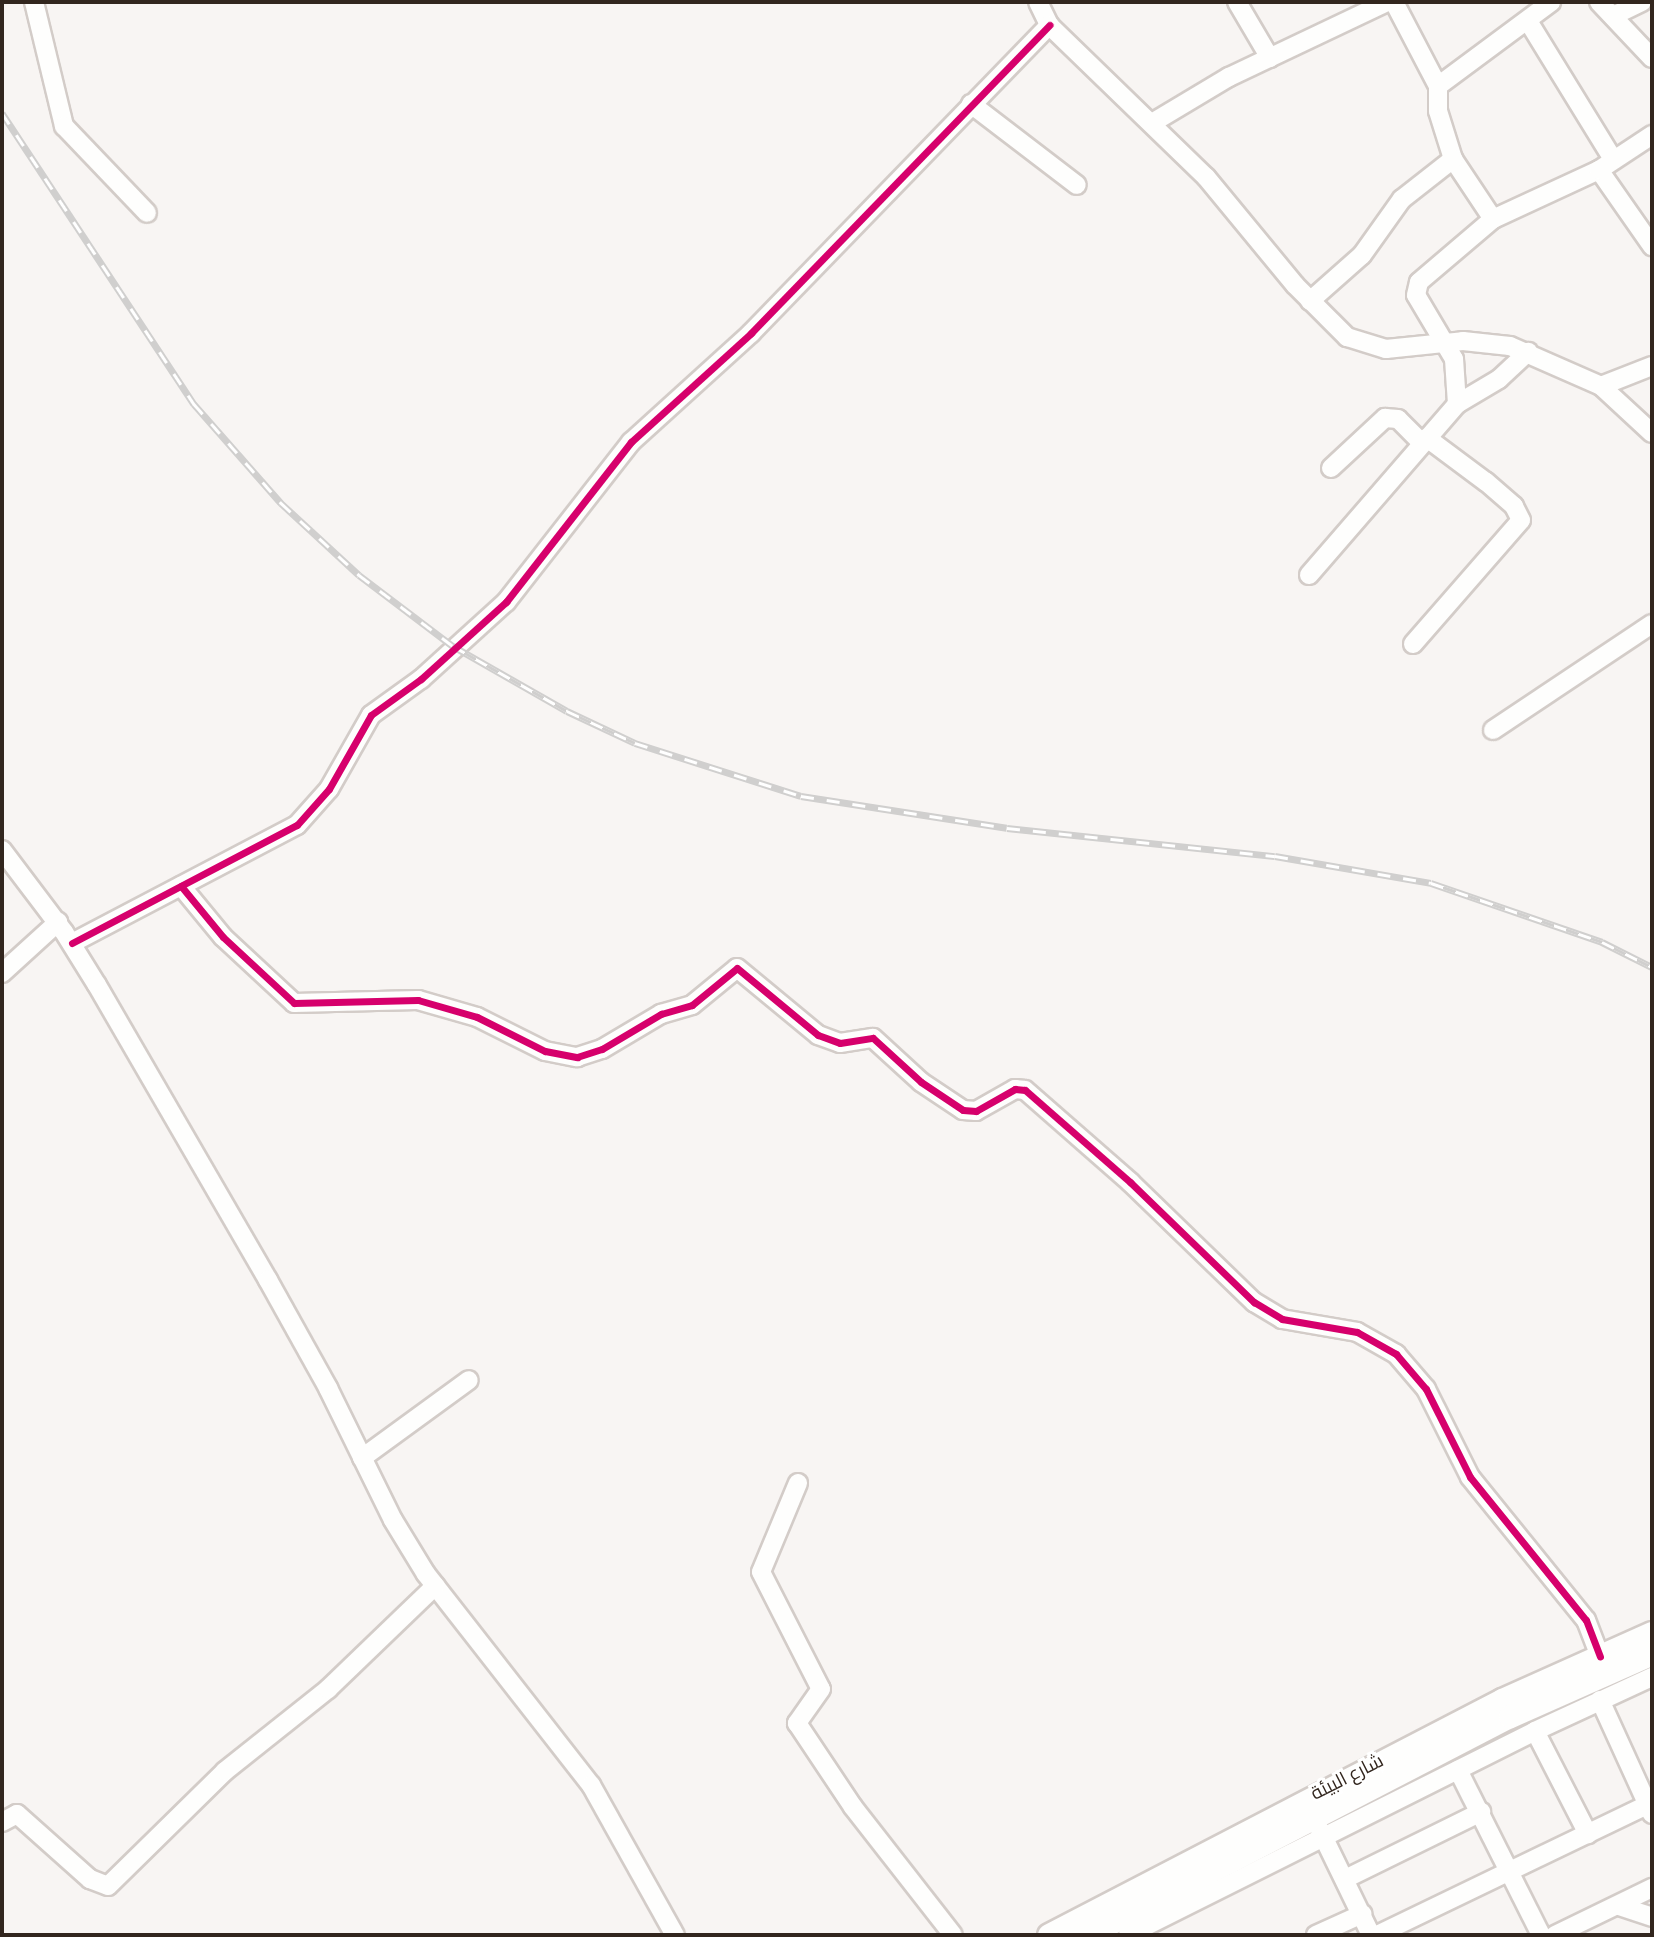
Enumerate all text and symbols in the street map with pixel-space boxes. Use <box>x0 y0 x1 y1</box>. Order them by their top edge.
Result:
street label: شارع البيئة <box>1307 1749 1387 1805</box>

